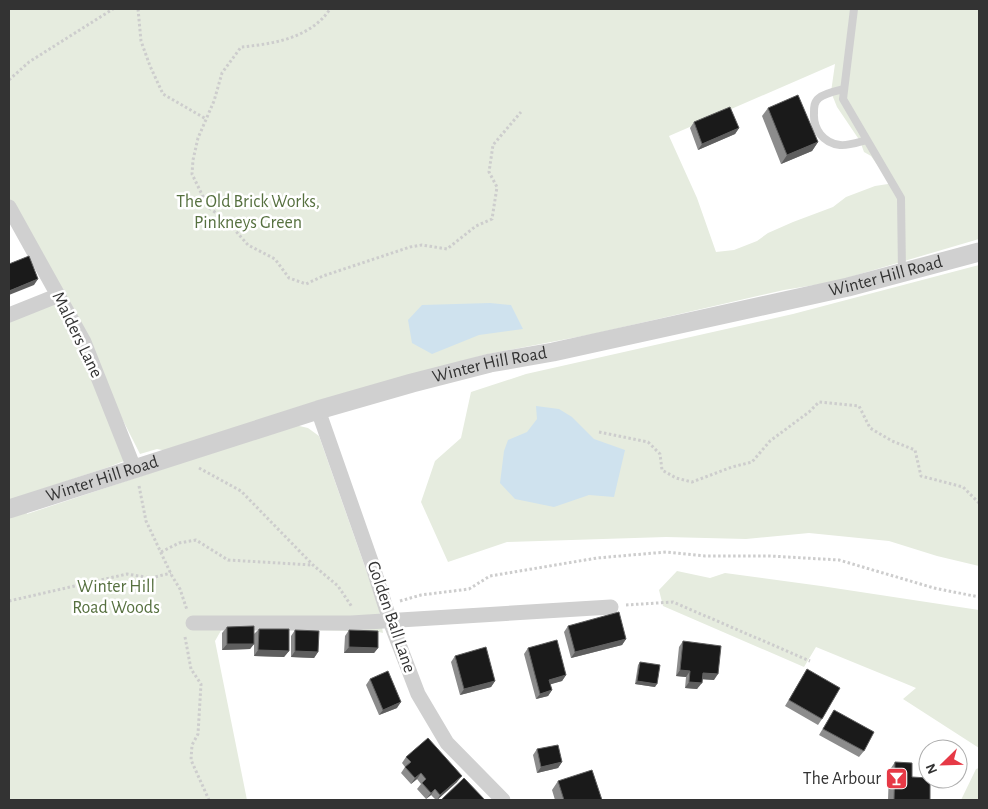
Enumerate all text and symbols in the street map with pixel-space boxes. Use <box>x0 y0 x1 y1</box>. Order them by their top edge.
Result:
park label: The Old Brick Works, Pinkneys Green <box>176 193 320 232</box>
street label: Winter Hill Road <box>827 253 945 300</box>
street label: Malders Lane <box>49 289 105 381</box>
street label: Winter Hill Road <box>430 344 548 386</box>
street label: Winter Hill Road <box>44 453 161 505</box>
street label: Golden Ball Lane <box>363 559 419 675</box>
park label: Winter Hill Road Woods <box>72 578 160 617</box>
north arrow <box>918 739 968 789</box>
text: N <box>924 761 940 776</box>
bar icon: The Arbour <box>885 767 909 791</box>
place label: The Arbour <box>803 770 881 788</box>

